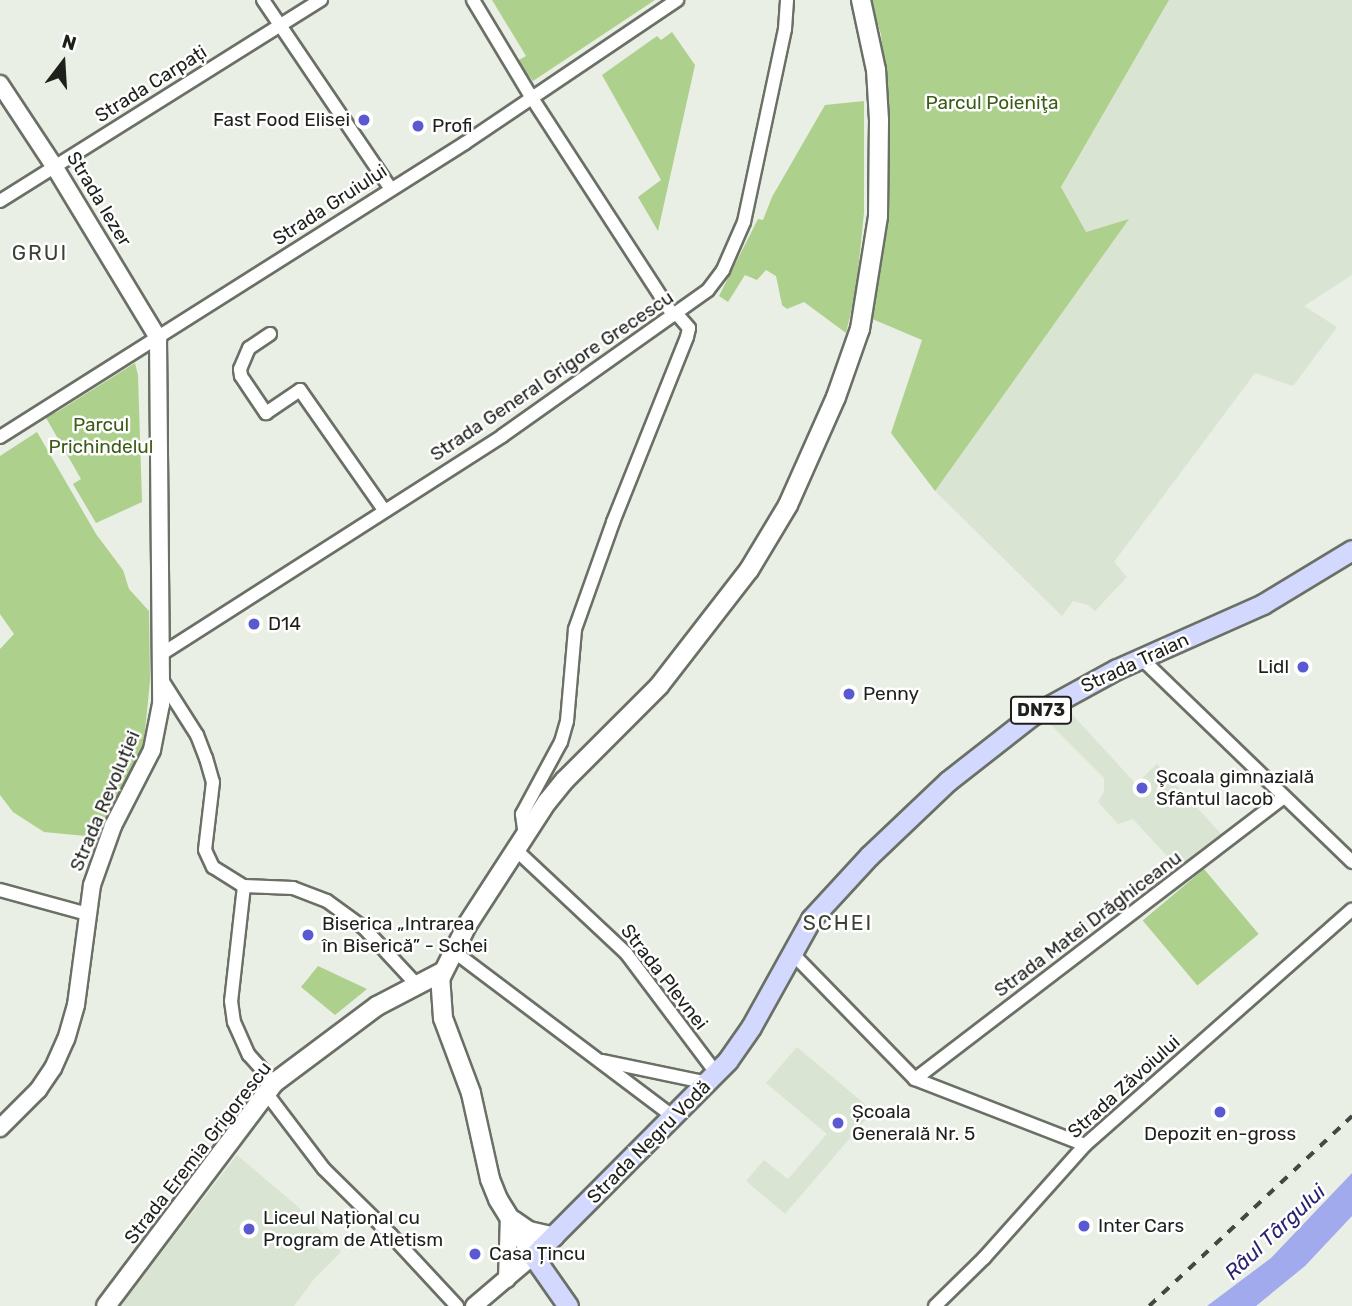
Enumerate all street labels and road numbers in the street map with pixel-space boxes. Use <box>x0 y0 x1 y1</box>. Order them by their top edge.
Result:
street label: Strada Carpați <box>91 41 211 127</box>
street label: Strada Iezer <box>62 147 136 251</box>
street label: Strada Gruiului <box>269 160 391 250</box>
street label: Strada General Grigore Grecescu <box>426 286 678 466</box>
street label: Strada Traian <box>1077 628 1193 698</box>
road number: DN73 <box>1010 696 1072 724</box>
street label: Strada Revoluției <box>65 727 145 875</box>
street label: Strada Matei Drăghiceanu <box>990 846 1186 1002</box>
street label: Strada Plevnei <box>616 920 712 1034</box>
street label: Strada Zăvoiului <box>1063 1031 1185 1143</box>
street label: Strada Eremia Grigorescu <box>120 1057 276 1249</box>
street label: Strada Negru Vodă <box>582 1075 716 1209</box>

